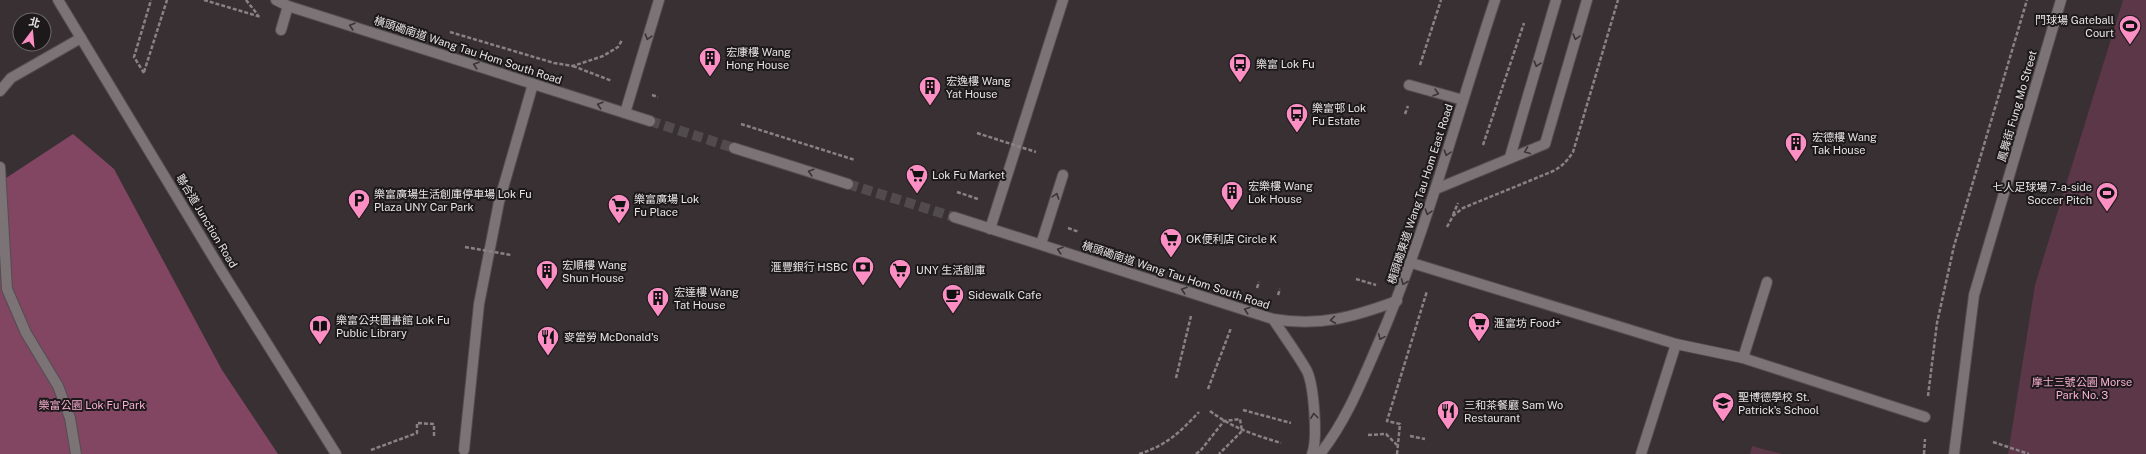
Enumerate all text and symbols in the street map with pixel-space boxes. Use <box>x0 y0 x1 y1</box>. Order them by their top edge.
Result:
north arrow <box>12 12 52 52</box>
sports icon: 門球場 Gateball Court <box>2117 13 2143 46</box>
street label: 橫頭磡南道 Wang Tau Hom South Road <box>373 14 563 86</box>
place label: 門球場 Gateball Court <box>2035 14 2114 39</box>
text: 北 <box>28 15 42 30</box>
one-way arrow <box>349 22 356 31</box>
one-way arrow <box>644 34 653 41</box>
one-way arrow <box>1572 34 1581 41</box>
building icon: 宏康樓 Wang Hong House <box>697 45 723 78</box>
place label: 宏康樓 Wang Hong House <box>726 46 791 71</box>
street label: 鳳舞街 Fung Mo Street <box>1995 49 2039 163</box>
bus stop icon: 樂富 Lok Fu <box>1227 51 1253 84</box>
place label: 樂富 Lok Fu <box>1256 58 1315 70</box>
one-way arrow <box>1533 61 1542 68</box>
one-way arrow <box>473 62 480 70</box>
building icon: 宏逸樓 Wang Yat House <box>917 74 943 107</box>
place label: 宏逸樓 Wang Yat House <box>946 75 1011 100</box>
one-way arrow <box>1432 88 1439 97</box>
one-way arrow <box>597 101 604 110</box>
bus stop icon: 樂富邨 Lok Fu Estate <box>1284 101 1310 134</box>
place label: 樂富邨 Lok Fu Estate <box>1312 102 1366 127</box>
street label: 橫頭磡東道 Wang Tau Hom East Road <box>1385 102 1455 286</box>
building icon: 宏德樓 Wang Tak House <box>1783 130 1809 163</box>
place label: 宏德樓 Wang Tak House <box>1812 131 1877 156</box>
one-way arrow <box>1523 146 1530 154</box>
one-way arrow <box>1443 149 1452 156</box>
supermarket icon: Lok Fu Market <box>904 162 930 195</box>
one-way arrow <box>808 168 815 177</box>
place label: Lok Fu Market <box>932 169 1005 181</box>
street label: 聯合道 Junction Road <box>174 172 240 270</box>
building icon: 宏樂樓 Wang Lok House <box>1219 179 1245 212</box>
place label: 宏樂樓 Wang Lok House <box>1248 180 1313 205</box>
sports icon: 七人足球場 7-a-side Soccer Pitch <box>2094 180 2120 213</box>
place label: 七人足球場 7-a-side Soccer Pitch <box>1992 181 2092 206</box>
parking icon: 樂富廣場生活創庫停車場 Lok Fu Plaza UNY Car Park <box>346 187 372 220</box>
place label: 樂富廣場生活創庫停車場 Lok Fu Plaza UNY Car Park <box>374 188 532 213</box>
supermarket icon: 樂富廣場 Lok Fu Place <box>606 192 632 225</box>
place label: 樂富廣場 Lok Fu Place <box>634 193 699 218</box>
one-way arrow <box>1051 193 1060 200</box>
one-way arrow <box>1425 209 1433 216</box>
supermarket icon: OK便利店 Circle K <box>1158 226 1184 259</box>
place label: OK便利店 Circle K <box>1186 233 1278 245</box>
street label: 橫頭磡南道 Wang Tau Hom South Road <box>1081 239 1271 311</box>
one-way arrow <box>1057 247 1064 255</box>
bank icon: 滙豐銀行 HSBC <box>850 254 876 287</box>
supermarket icon: UNY 生活創庫 <box>887 257 913 290</box>
building icon: 宏順樓 Wang Shun House <box>534 258 560 291</box>
place label: 宏順樓 Wang Shun House <box>562 259 627 284</box>
place label: 滙豐銀行 HSBC <box>771 261 848 273</box>
place label: UNY 生活創庫 <box>916 264 985 276</box>
one-way arrow <box>1401 278 1409 285</box>
cafe icon: Sidewalk Cafe <box>940 282 966 315</box>
building icon: 宏達樓 Wang Tat House <box>645 285 671 318</box>
place label: 宏達樓 Wang Tat House <box>674 286 739 311</box>
one-way arrow <box>1180 287 1187 295</box>
place label: Sidewalk Cafe <box>968 289 1041 301</box>
one-way arrow <box>1244 307 1251 315</box>
supermarket icon: 滙富坊 Food+ <box>1466 310 1492 343</box>
library icon: 樂富公共圖書館 Lok Fu Public Library <box>307 313 333 346</box>
place label: 樂富公共圖書館 Lok Fu Public Library <box>336 314 450 339</box>
one-way arrow <box>1329 315 1336 324</box>
place label: 滙富坊 Food+ <box>1494 317 1561 329</box>
restaurant icon: 麥當勞 McDonald's <box>535 324 561 357</box>
place label: 麥當勞 McDonald's <box>564 331 659 343</box>
one-way arrow <box>1378 333 1386 340</box>
park label: 摩士三號公園 Morse Park No. 3 <box>2032 376 2132 401</box>
school or university icon: 聖博德學校 St. Patrick's School <box>1710 390 1736 423</box>
place label: 聖博德學校 St. Patrick's School <box>1738 391 1819 416</box>
restaurant icon: 三和茶餐廳 Sam Wo Restaurant <box>1435 398 1461 431</box>
park label: 樂富公園 Lok Fu Park <box>39 399 145 411</box>
place label: 三和茶餐廳 Sam Wo Restaurant <box>1464 399 1563 424</box>
one-way arrow <box>1310 413 1319 419</box>

